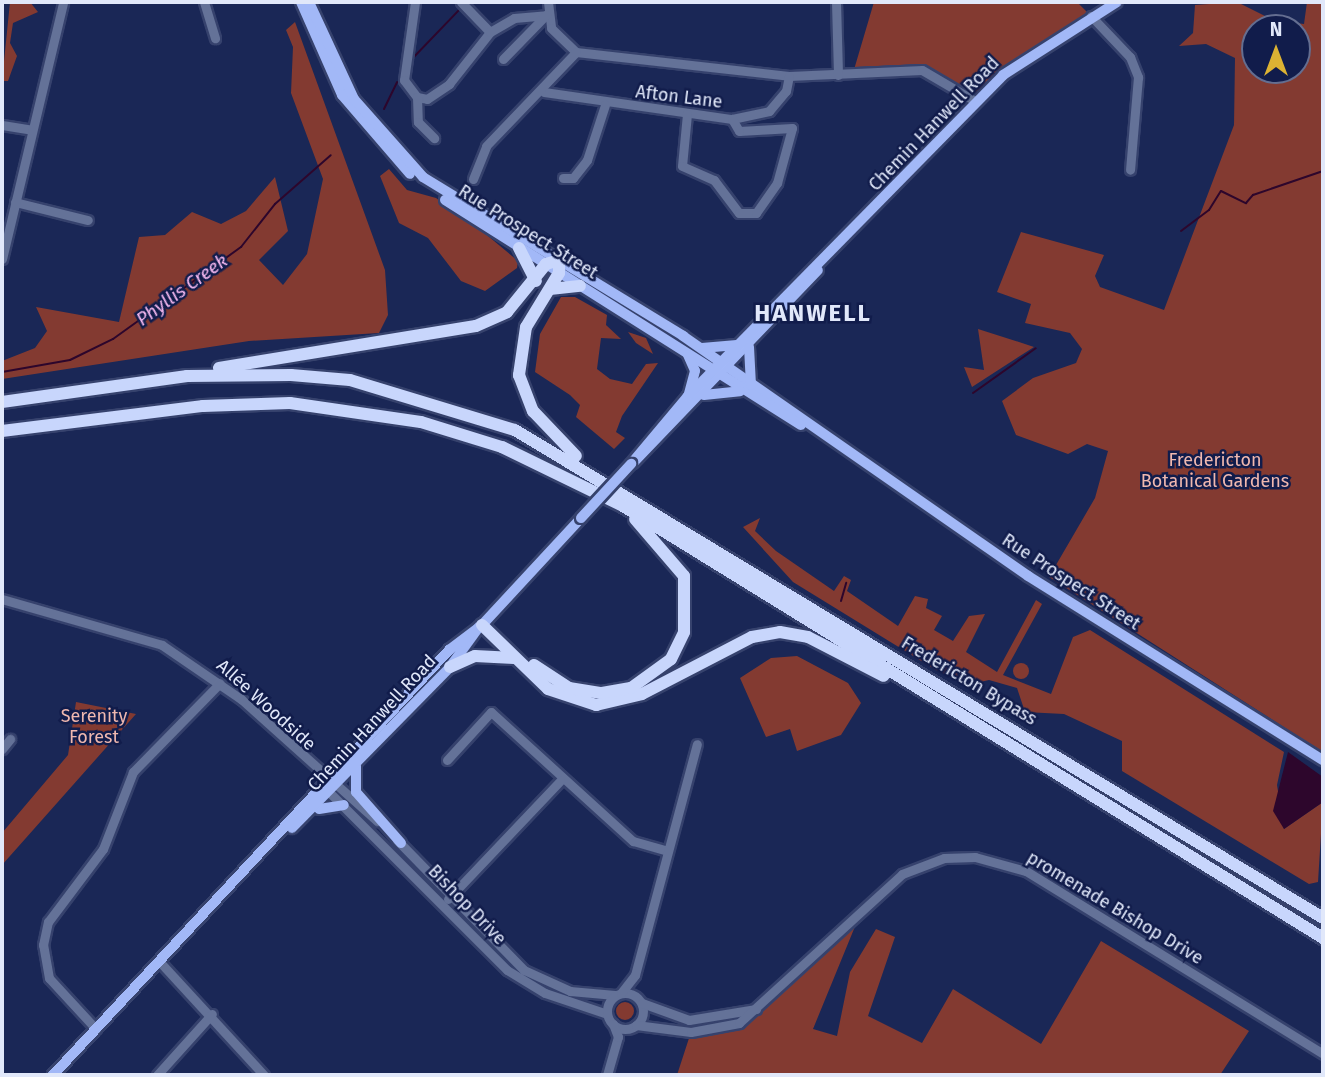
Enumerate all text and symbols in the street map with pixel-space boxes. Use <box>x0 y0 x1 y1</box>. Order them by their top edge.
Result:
north arrow <box>1241 14 1311 84</box>
text: N <box>1270 18 1282 41</box>
street label: Chemin Hanwell Road <box>864 52 1004 196</box>
street label: Afton Lane <box>634 81 724 113</box>
street label: Rue Prospect Street <box>454 180 602 284</box>
water label: Phyllis Creek <box>132 249 232 331</box>
district label: HANWELL <box>755 300 871 328</box>
park label: Fredericton Botanical Gardens <box>1141 450 1289 492</box>
street label: Rue Prospect Street <box>998 529 1144 635</box>
street label: Fredericton Bypass <box>897 632 1041 730</box>
street label: Chemin Hanwell Road <box>303 650 441 796</box>
street label: Allée Woodside <box>212 655 320 755</box>
park label: Serenity Forest <box>61 706 127 748</box>
street label: promenade Bishop Drive <box>1023 847 1207 969</box>
street label: Bishop Drive <box>423 860 511 950</box>

